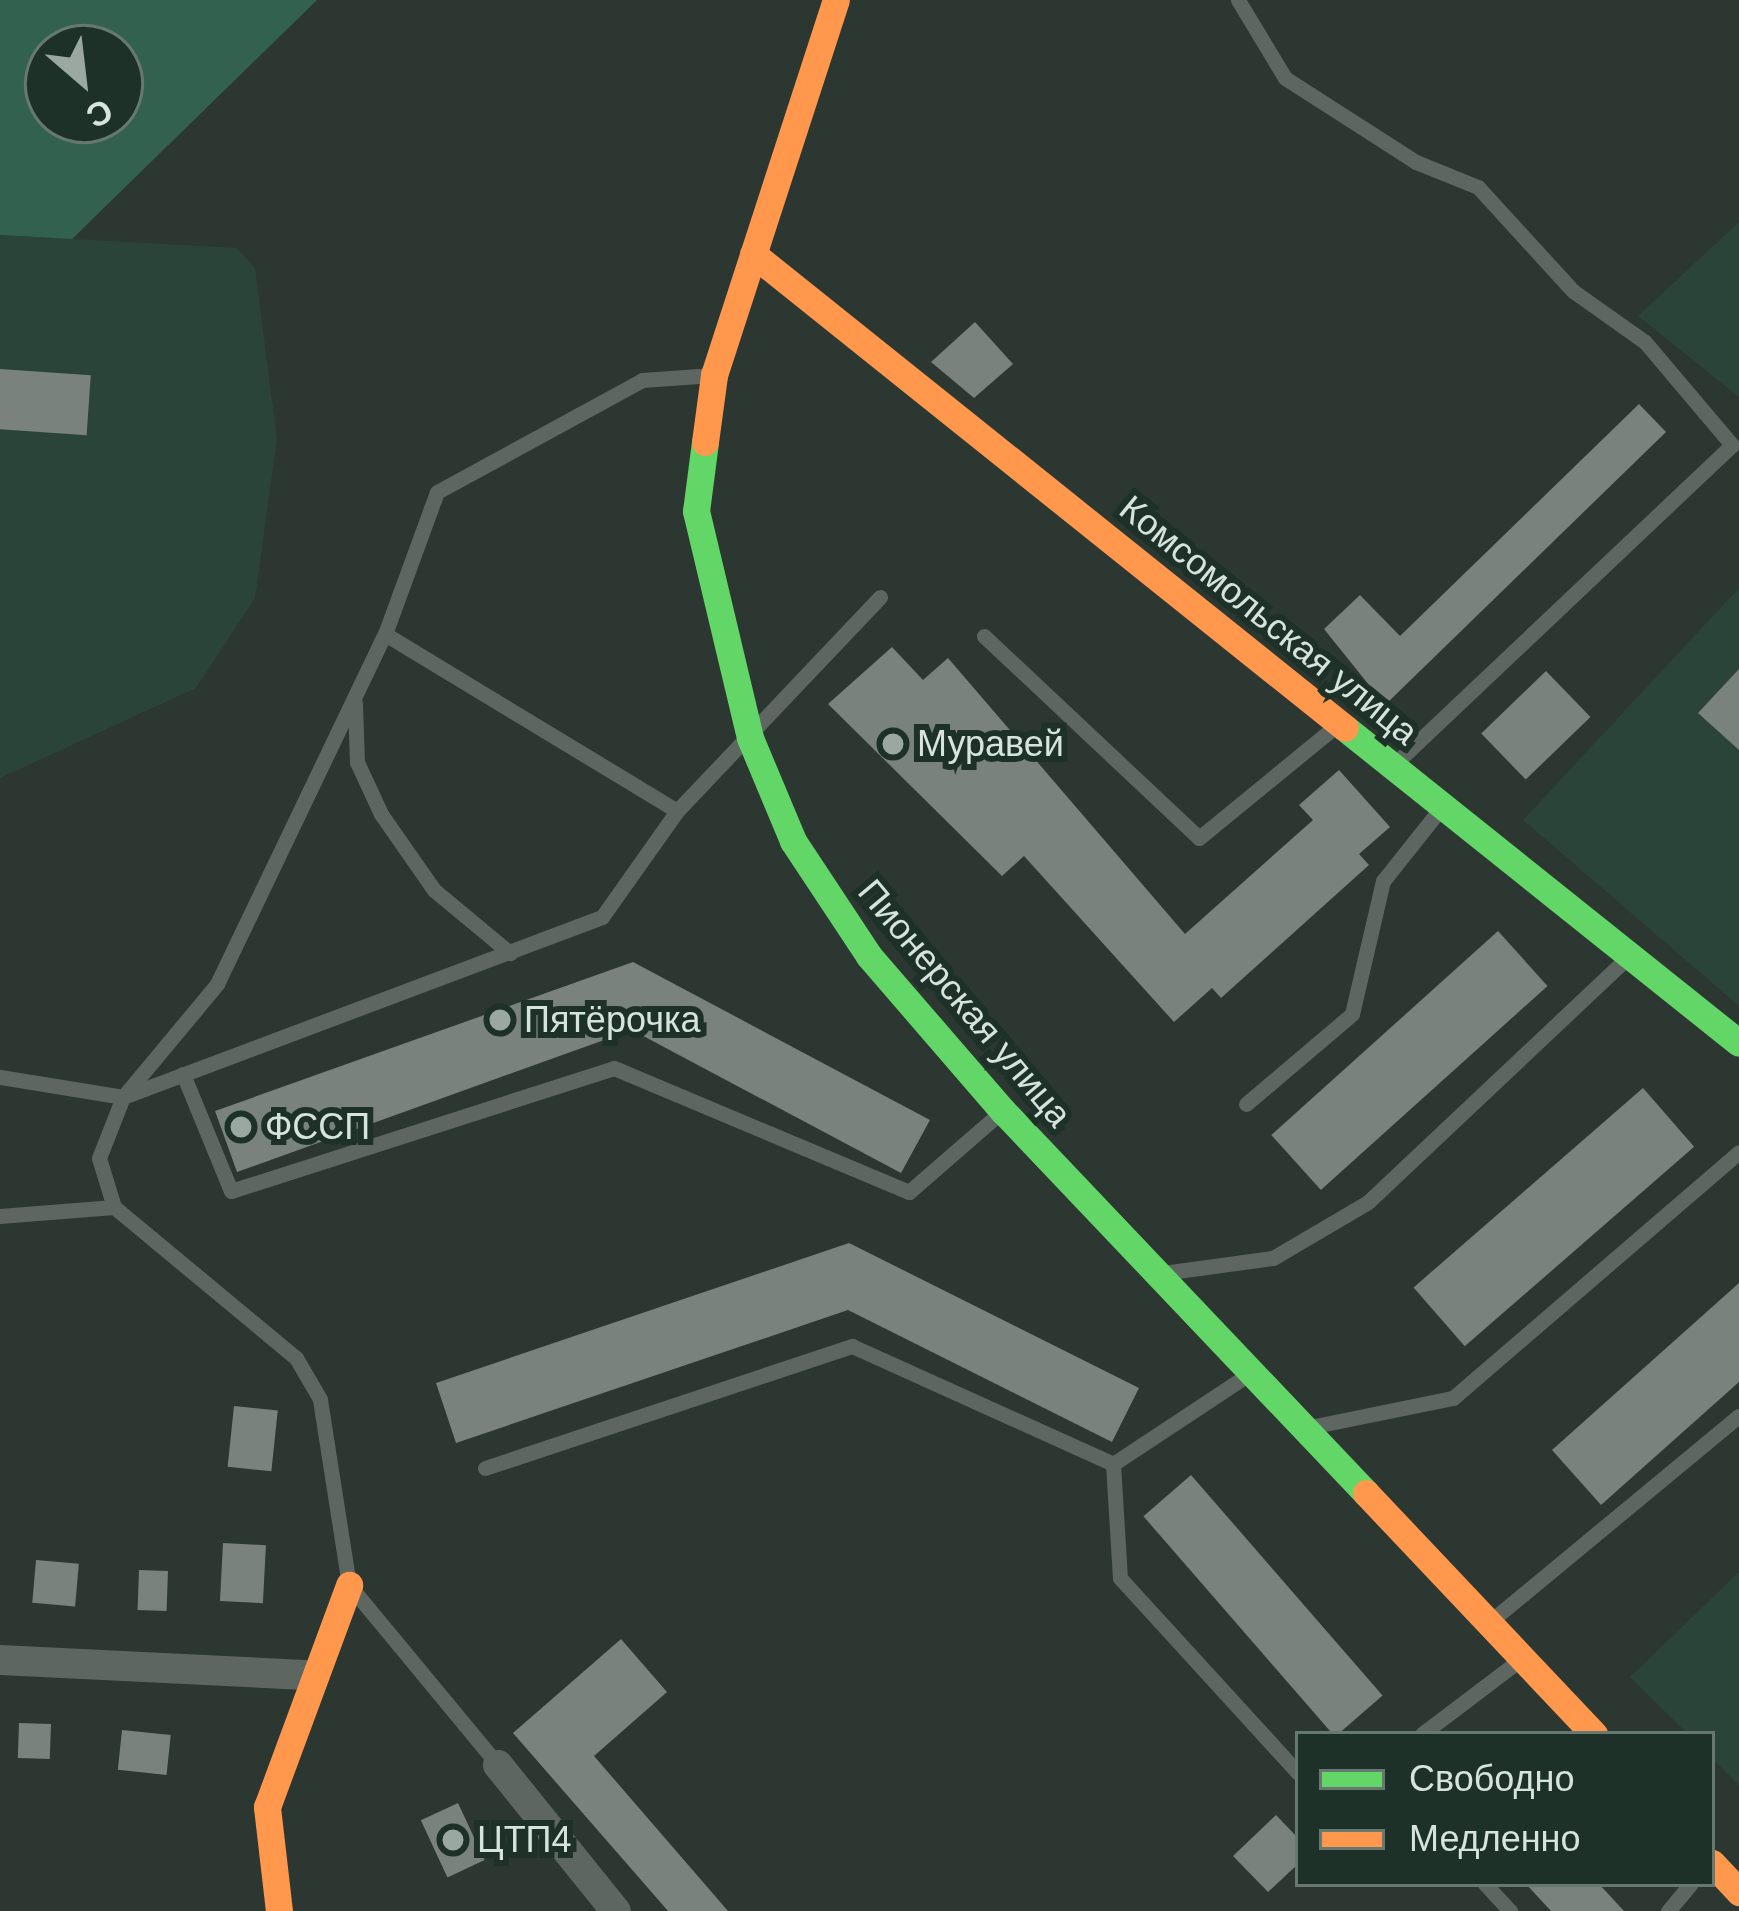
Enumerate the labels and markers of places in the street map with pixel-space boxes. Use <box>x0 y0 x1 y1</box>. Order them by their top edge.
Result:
place label: Муравей <box>917 722 1064 766</box>
marker: Муравей <box>880 731 906 757</box>
place label: Пятёрочка <box>524 998 700 1042</box>
marker: Пятёрочка <box>487 1007 513 1033</box>
place label: ФССП <box>265 1105 370 1149</box>
marker: ФССП <box>228 1114 254 1140</box>
place label: ЦТП4 <box>477 1818 572 1862</box>
marker: ЦТП4 <box>440 1827 466 1853</box>

